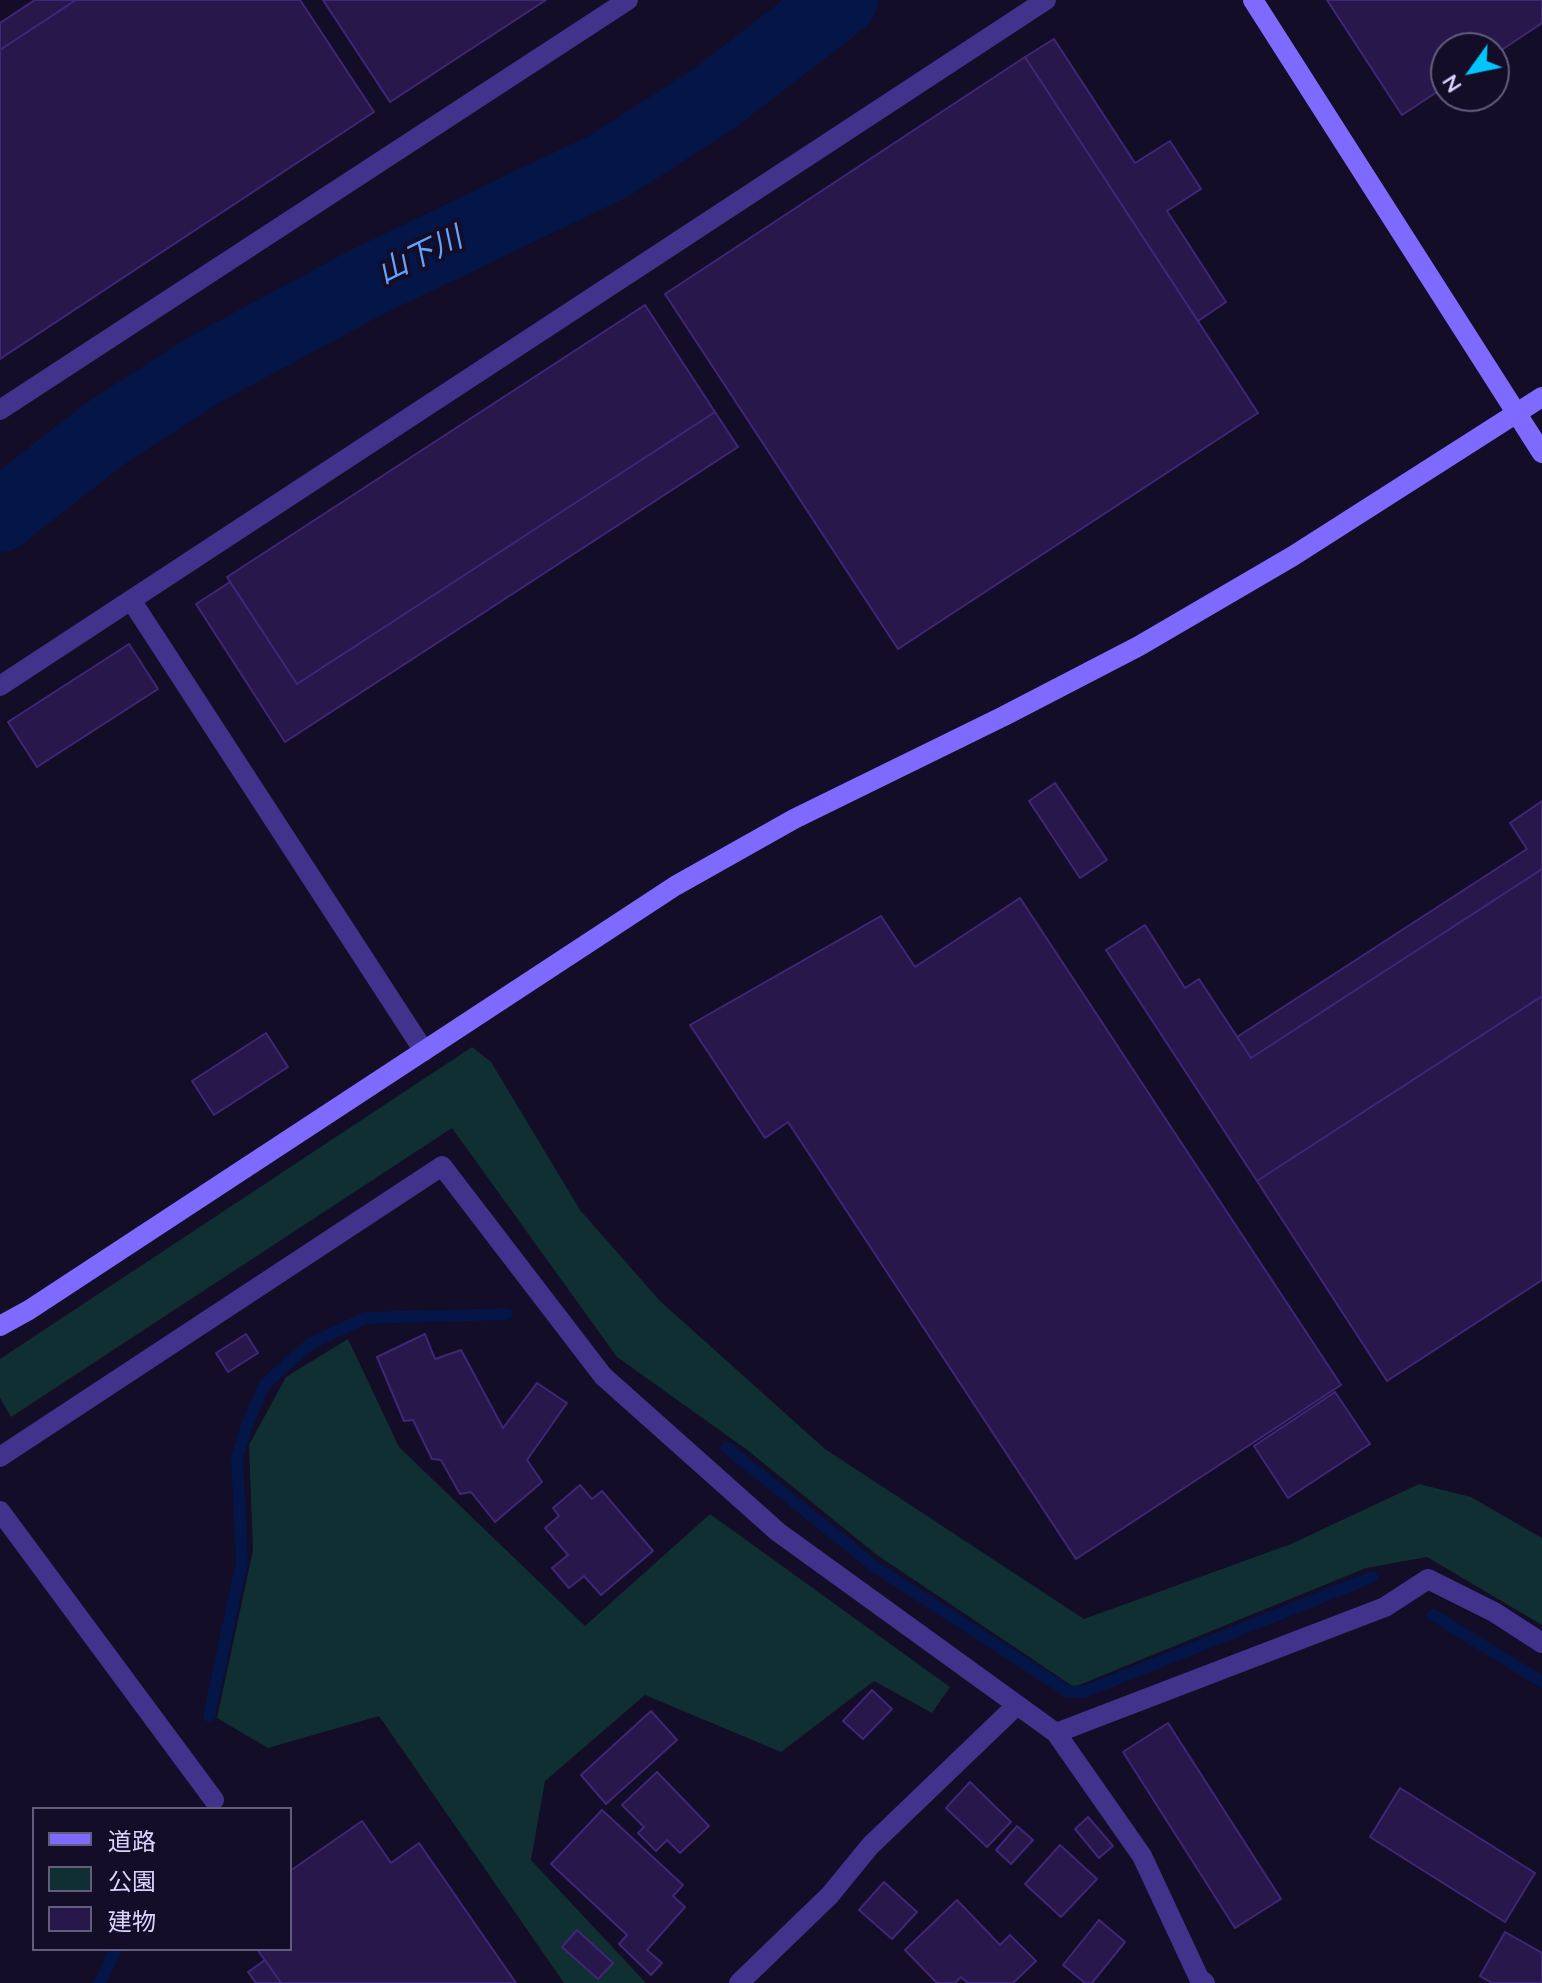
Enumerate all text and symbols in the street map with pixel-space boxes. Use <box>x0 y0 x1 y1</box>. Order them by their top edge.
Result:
north arrow <box>1430 32 1510 112</box>
text: N <box>1435 70 1468 98</box>
water label: 山下川 <box>372 220 468 292</box>
legend <box>32 1807 292 1951</box>
text: 道路 <box>108 1826 156 1856</box>
text: 公園 <box>108 1866 156 1896</box>
text: 建物 <box>108 1906 156 1936</box>

